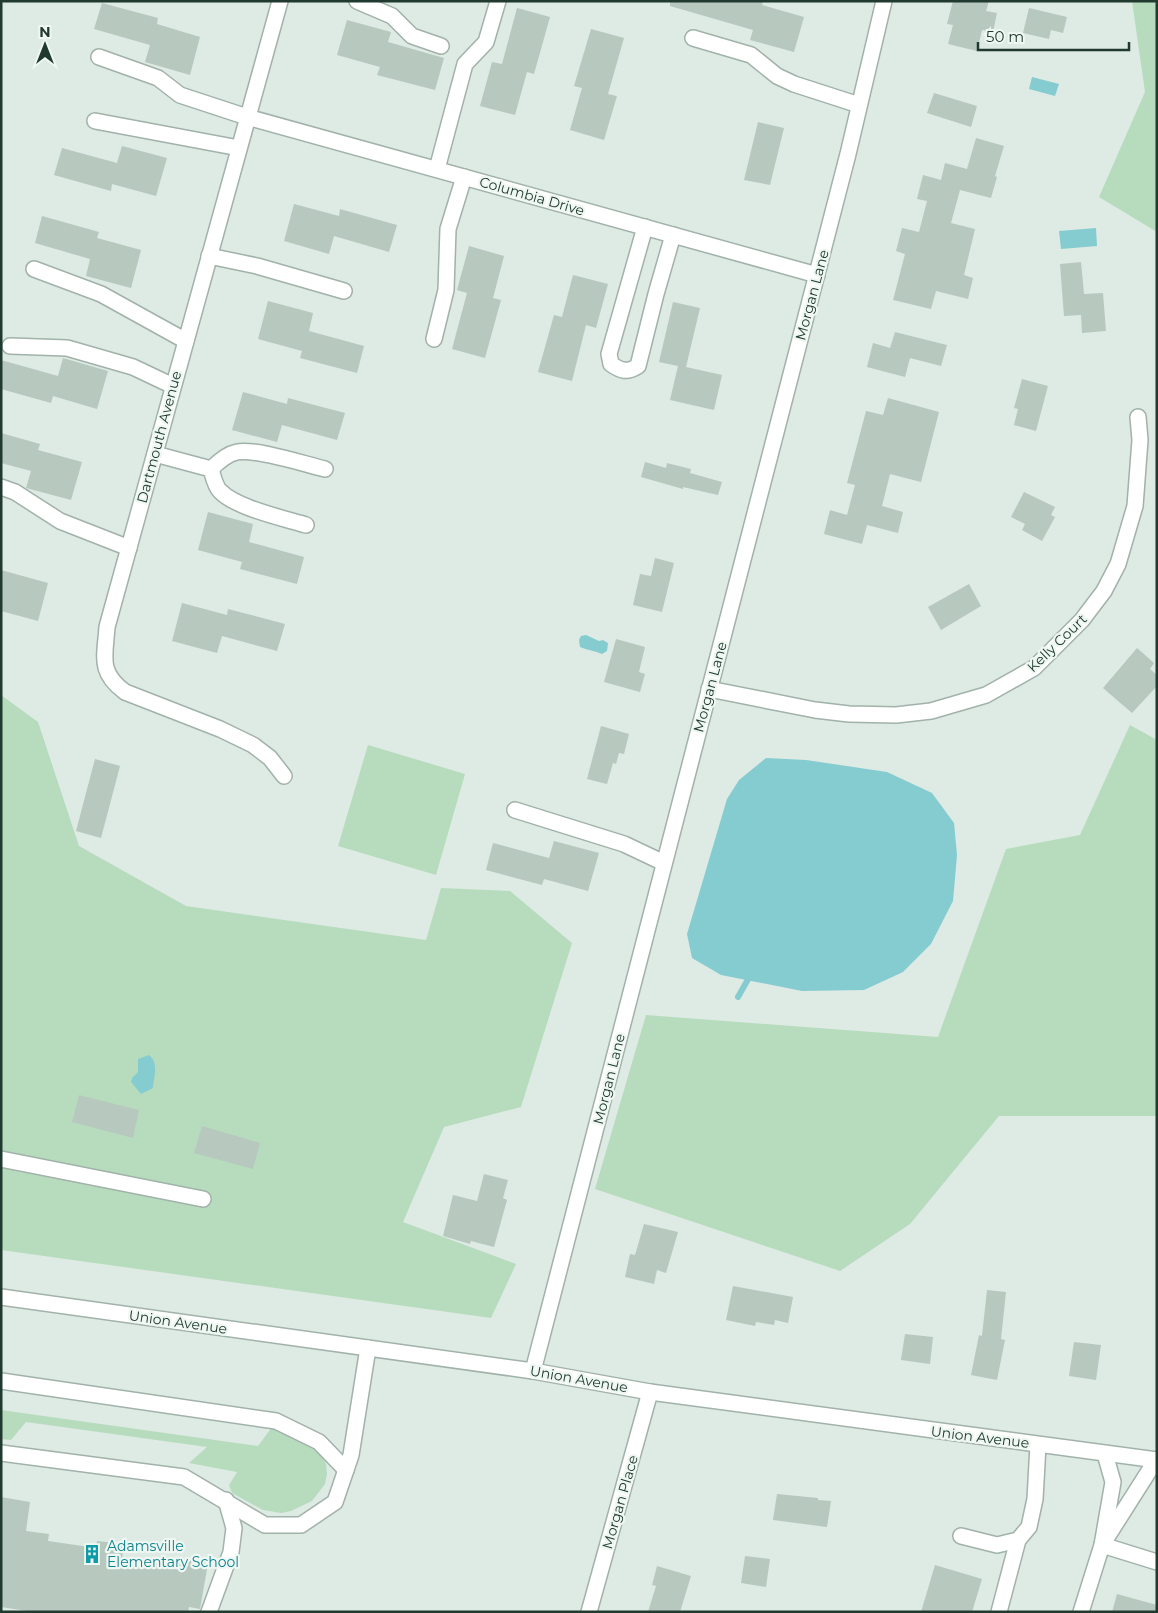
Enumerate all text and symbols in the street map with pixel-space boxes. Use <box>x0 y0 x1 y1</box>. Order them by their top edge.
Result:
north arrow <box>20 20 70 70</box>
scale bar <box>978 20 1129 52</box>
text: N <box>39 23 51 41</box>
text: 50 m <box>986 27 1024 46</box>
street label: Columbia Drive <box>477 172 587 220</box>
street label: Morgan Lane <box>791 248 833 342</box>
street label: Dartmouth Avenue <box>133 369 185 505</box>
street label: Kelly Court <box>1023 610 1091 676</box>
street label: Morgan Lane <box>689 640 731 734</box>
street label: Morgan Lane <box>589 1032 629 1126</box>
street label: Union Avenue <box>128 1306 228 1338</box>
street label: Union Avenue <box>529 1362 629 1396</box>
street label: Union Avenue <box>930 1422 1030 1452</box>
street label: Morgan Place <box>598 1453 642 1551</box>
place label: Adamsville Elementary School <box>107 1537 239 1571</box>
building icon: Adamsville Elementary School <box>81 1543 103 1565</box>

